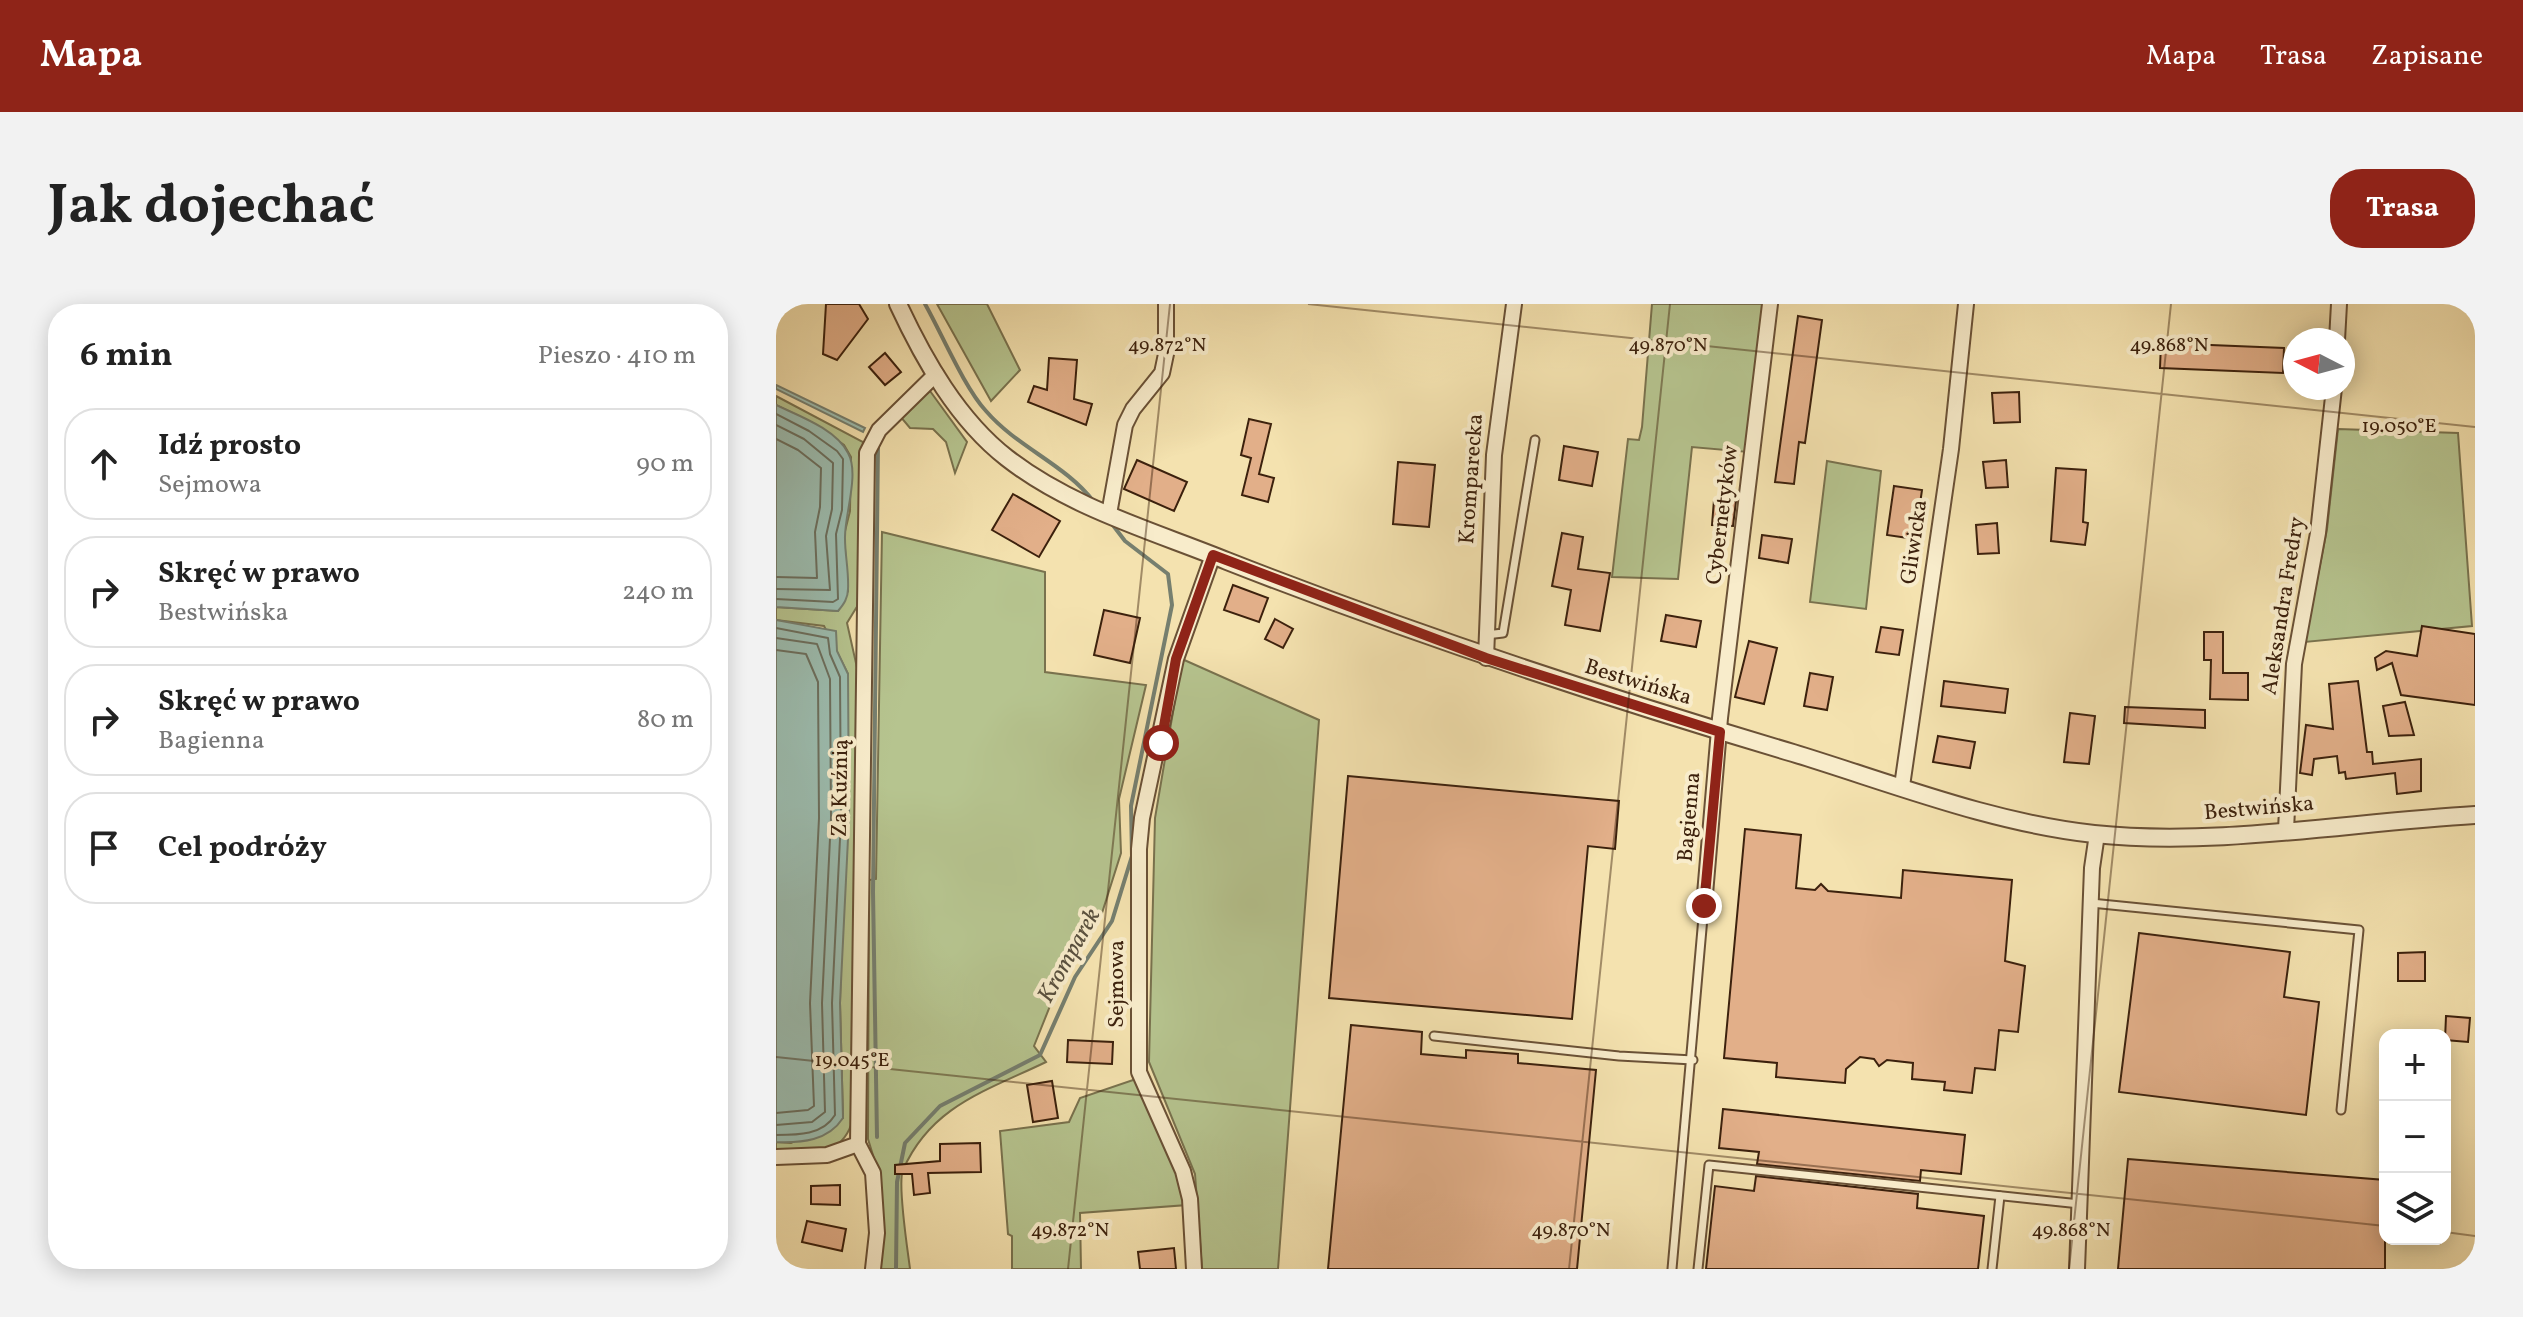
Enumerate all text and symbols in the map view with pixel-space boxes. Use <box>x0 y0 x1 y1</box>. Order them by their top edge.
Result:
text: Mapa <box>40 30 142 83</box>
text: Mapa <box>2146 37 2216 76</box>
text: Trasa <box>2260 37 2327 76</box>
text: Zapisane <box>2371 37 2483 76</box>
text: Jak dojechać <box>48 169 375 247</box>
button: Trasa <box>2330 169 2475 248</box>
north arrow <box>2283 328 2355 400</box>
text: 49.872°N <box>1128 332 1206 360</box>
text: 49.870°N <box>1628 332 1708 360</box>
text: 49.868°N <box>2129 332 2209 360</box>
text: 6 min <box>80 333 173 380</box>
text: Pieszo · 410 m <box>538 338 696 374</box>
street label: Kromparecka <box>1452 413 1492 545</box>
text: 19.050°E <box>2361 413 2437 441</box>
text: Idź prosto <box>158 425 301 467</box>
icon: ahead <box>82 442 126 486</box>
street label: Cybernetyków <box>1699 443 1747 587</box>
text: 90 m <box>636 446 694 482</box>
text: Sejmowa <box>158 467 262 503</box>
street label: Gliwicka <box>1894 498 1936 586</box>
street label: Aleksandra Fredry <box>2255 515 2313 697</box>
text: Skręć w prawo <box>158 553 360 595</box>
icon: right <box>82 570 126 614</box>
text: 240 m <box>622 574 694 610</box>
text: Bestwińska <box>158 595 289 631</box>
street label: Bestwińska <box>1581 652 1695 714</box>
text: Skręć w prawo <box>158 681 360 723</box>
icon: right <box>82 698 126 742</box>
text: 80 m <box>637 702 694 738</box>
text: Bagienna <box>158 723 265 759</box>
route start <box>1143 725 1179 761</box>
street label: Za Kuźnią <box>825 739 857 837</box>
street label: Bagienna <box>1671 771 1709 863</box>
street label: Bestwińska <box>2203 789 2315 829</box>
icon: arrive <box>82 826 126 870</box>
text: Cel podróży <box>158 827 327 869</box>
route end <box>1686 888 1722 924</box>
water label: Kromparek <box>1030 902 1110 1010</box>
street label: Sejmowa <box>1102 940 1133 1028</box>
map controls <box>2379 1029 2451 1245</box>
button: + <box>2379 1029 2451 1101</box>
text: 19.045°E <box>815 1047 889 1075</box>
button: − <box>2379 1101 2451 1173</box>
button: layers <box>2379 1173 2451 1245</box>
text: 49.872°N <box>1031 1217 1109 1245</box>
text: 49.870°N <box>1531 1217 1611 1245</box>
text: 49.868°N <box>2031 1217 2111 1245</box>

